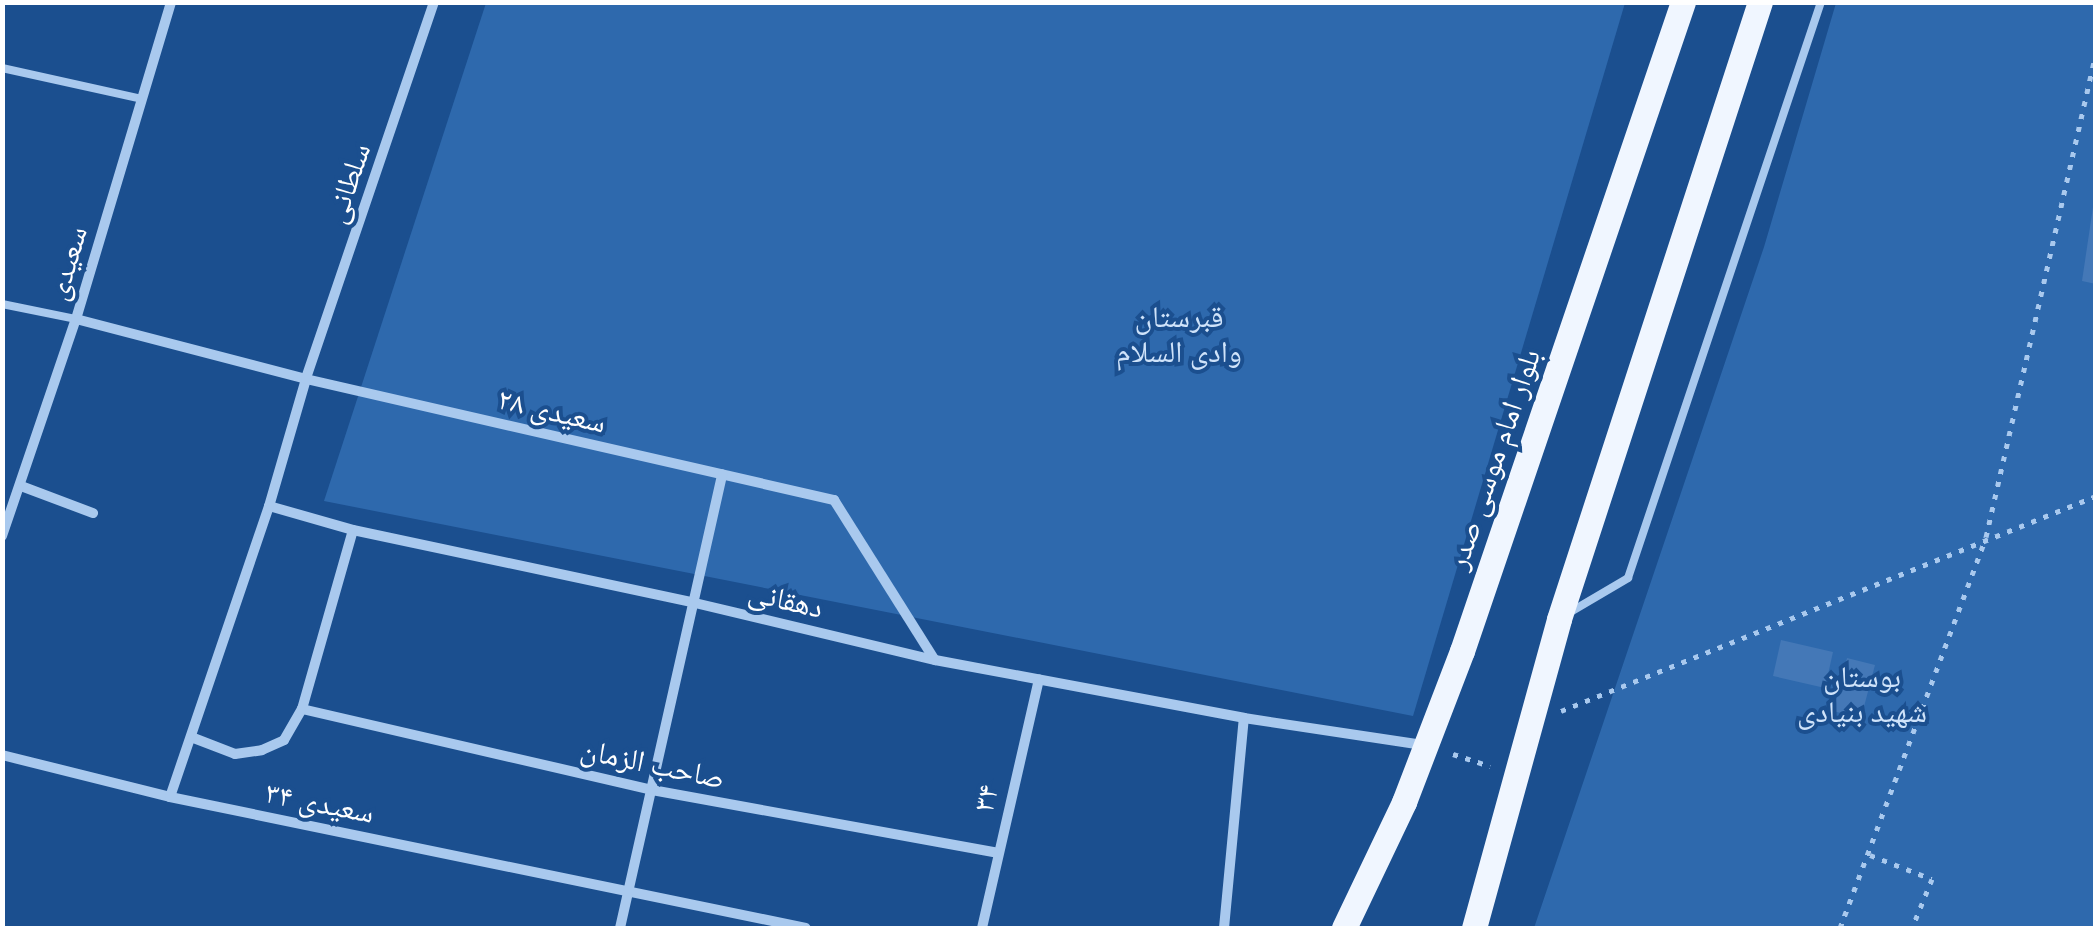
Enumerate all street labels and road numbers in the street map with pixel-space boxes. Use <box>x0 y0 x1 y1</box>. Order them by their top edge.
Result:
street label: سلطانی <box>317 138 377 228</box>
street label: سعیدی <box>38 222 94 304</box>
street label: بلوار امام موسی صدر <box>1438 344 1548 574</box>
street label: سعیدی ۲۸ <box>494 380 610 440</box>
street label: دهقانی <box>745 573 827 625</box>
street label: صاحب الزمان <box>578 730 728 796</box>
street label: سعیدی ۳۴ <box>263 774 377 830</box>
street label: ۳۴ <box>964 781 1006 815</box>

